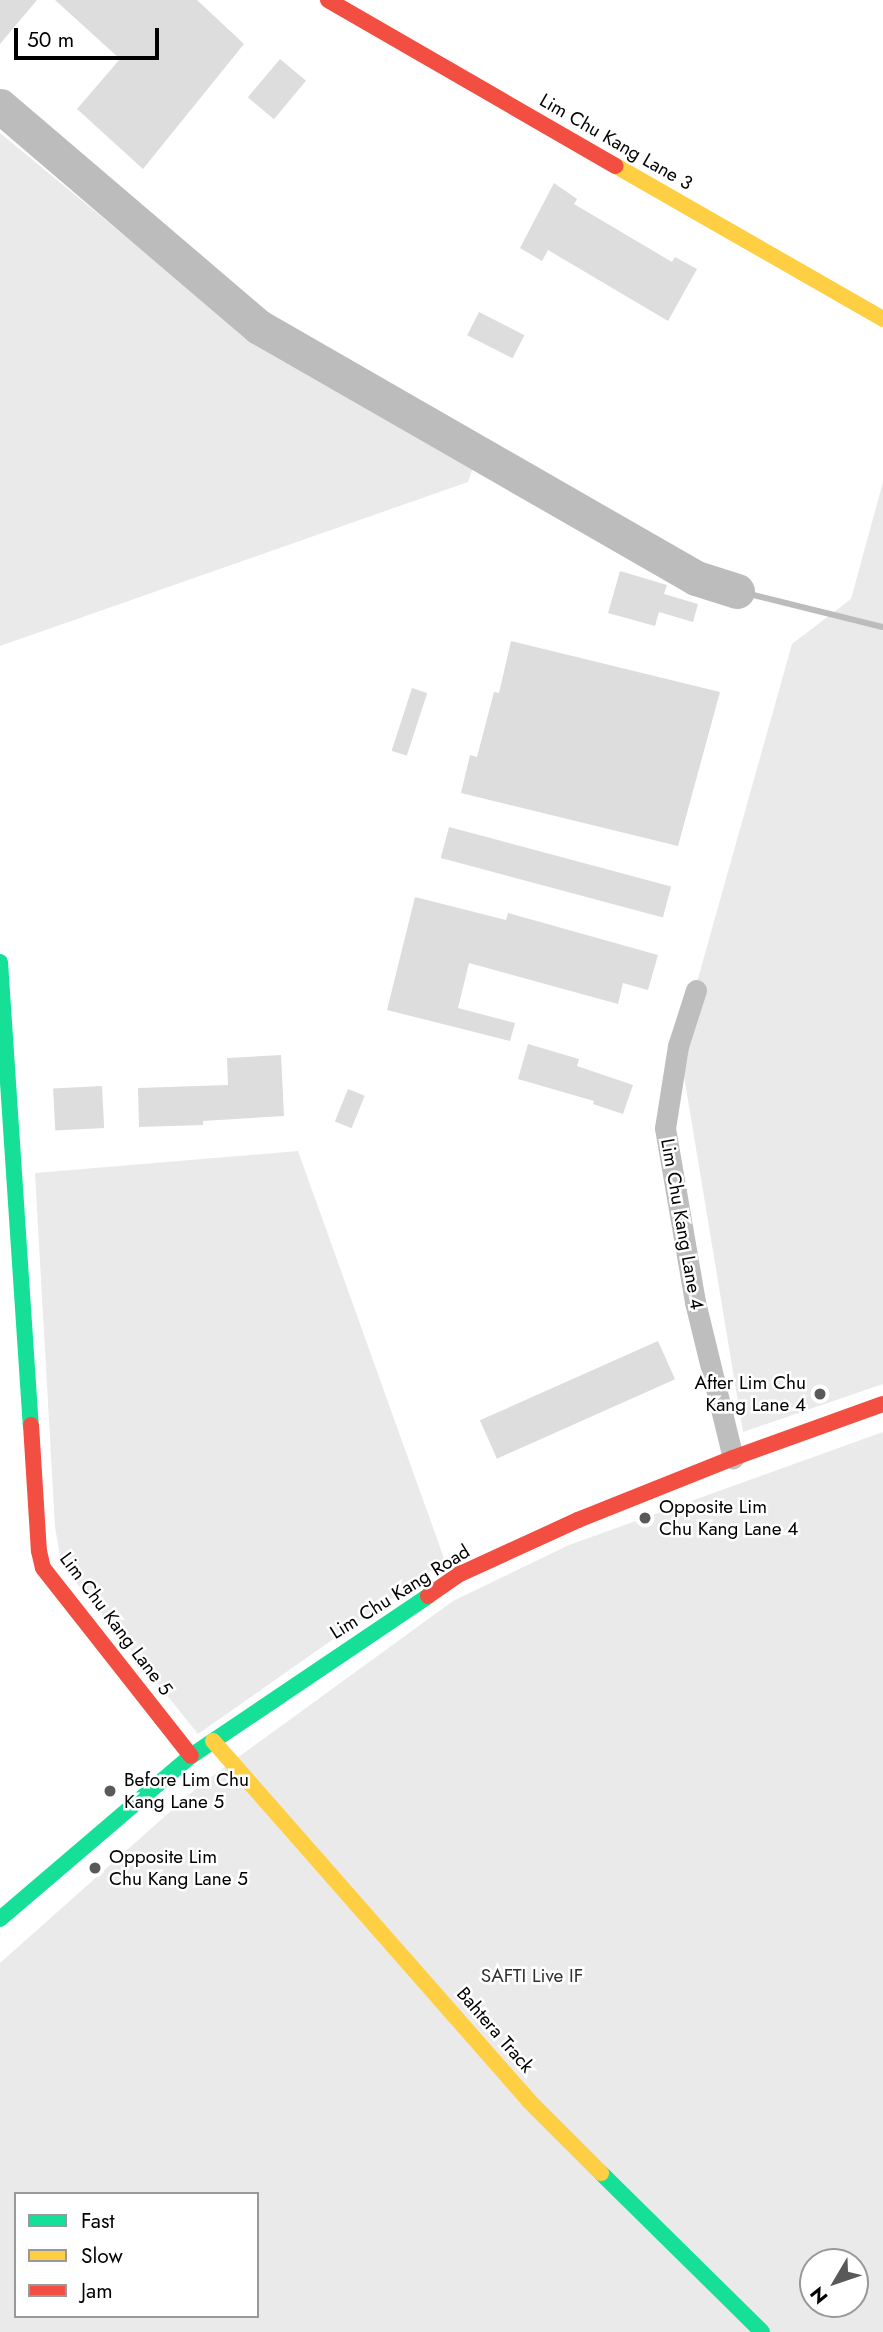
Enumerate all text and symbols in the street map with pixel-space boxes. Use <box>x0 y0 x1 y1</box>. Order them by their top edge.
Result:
scale bar <box>18 14 163 58</box>
text: 50 m <box>27 25 74 55</box>
street label: Lim Chu Kang Lane 3 <box>536 89 696 195</box>
street label: Lim Chu Kang Lane 4 <box>656 1137 708 1311</box>
place label: After Lim Chu Kang Lane 4 <box>694 1372 806 1416</box>
marker: After Lim Chu Kang Lane 4 <box>812 1386 828 1402</box>
place label: Opposite Lim Chu Kang Lane 4 <box>659 1496 798 1540</box>
marker: Opposite Lim Chu Kang Lane 4 <box>637 1510 653 1526</box>
street label: Lim Chu Kang Road <box>326 1540 474 1644</box>
street label: Lim Chu Kang Lane 5 <box>55 1548 177 1700</box>
place label: Before Lim Chu Kang Lane 5 <box>124 1769 249 1813</box>
marker: Before Lim Chu Kang Lane 5 <box>102 1783 118 1799</box>
place label: Opposite Lim Chu Kang Lane 5 <box>109 1846 248 1890</box>
marker: Opposite Lim Chu Kang Lane 5 <box>87 1860 103 1876</box>
park label: SAFTI Live IF <box>481 1965 583 1987</box>
street label: Bahtera Track <box>452 1983 538 2077</box>
legend <box>14 2192 259 2318</box>
text: Fast <box>81 2206 114 2236</box>
text: Slow <box>81 2241 123 2271</box>
north arrow <box>799 2248 869 2318</box>
text: Jam <box>81 2276 113 2306</box>
text: N <box>804 2281 834 2310</box>

